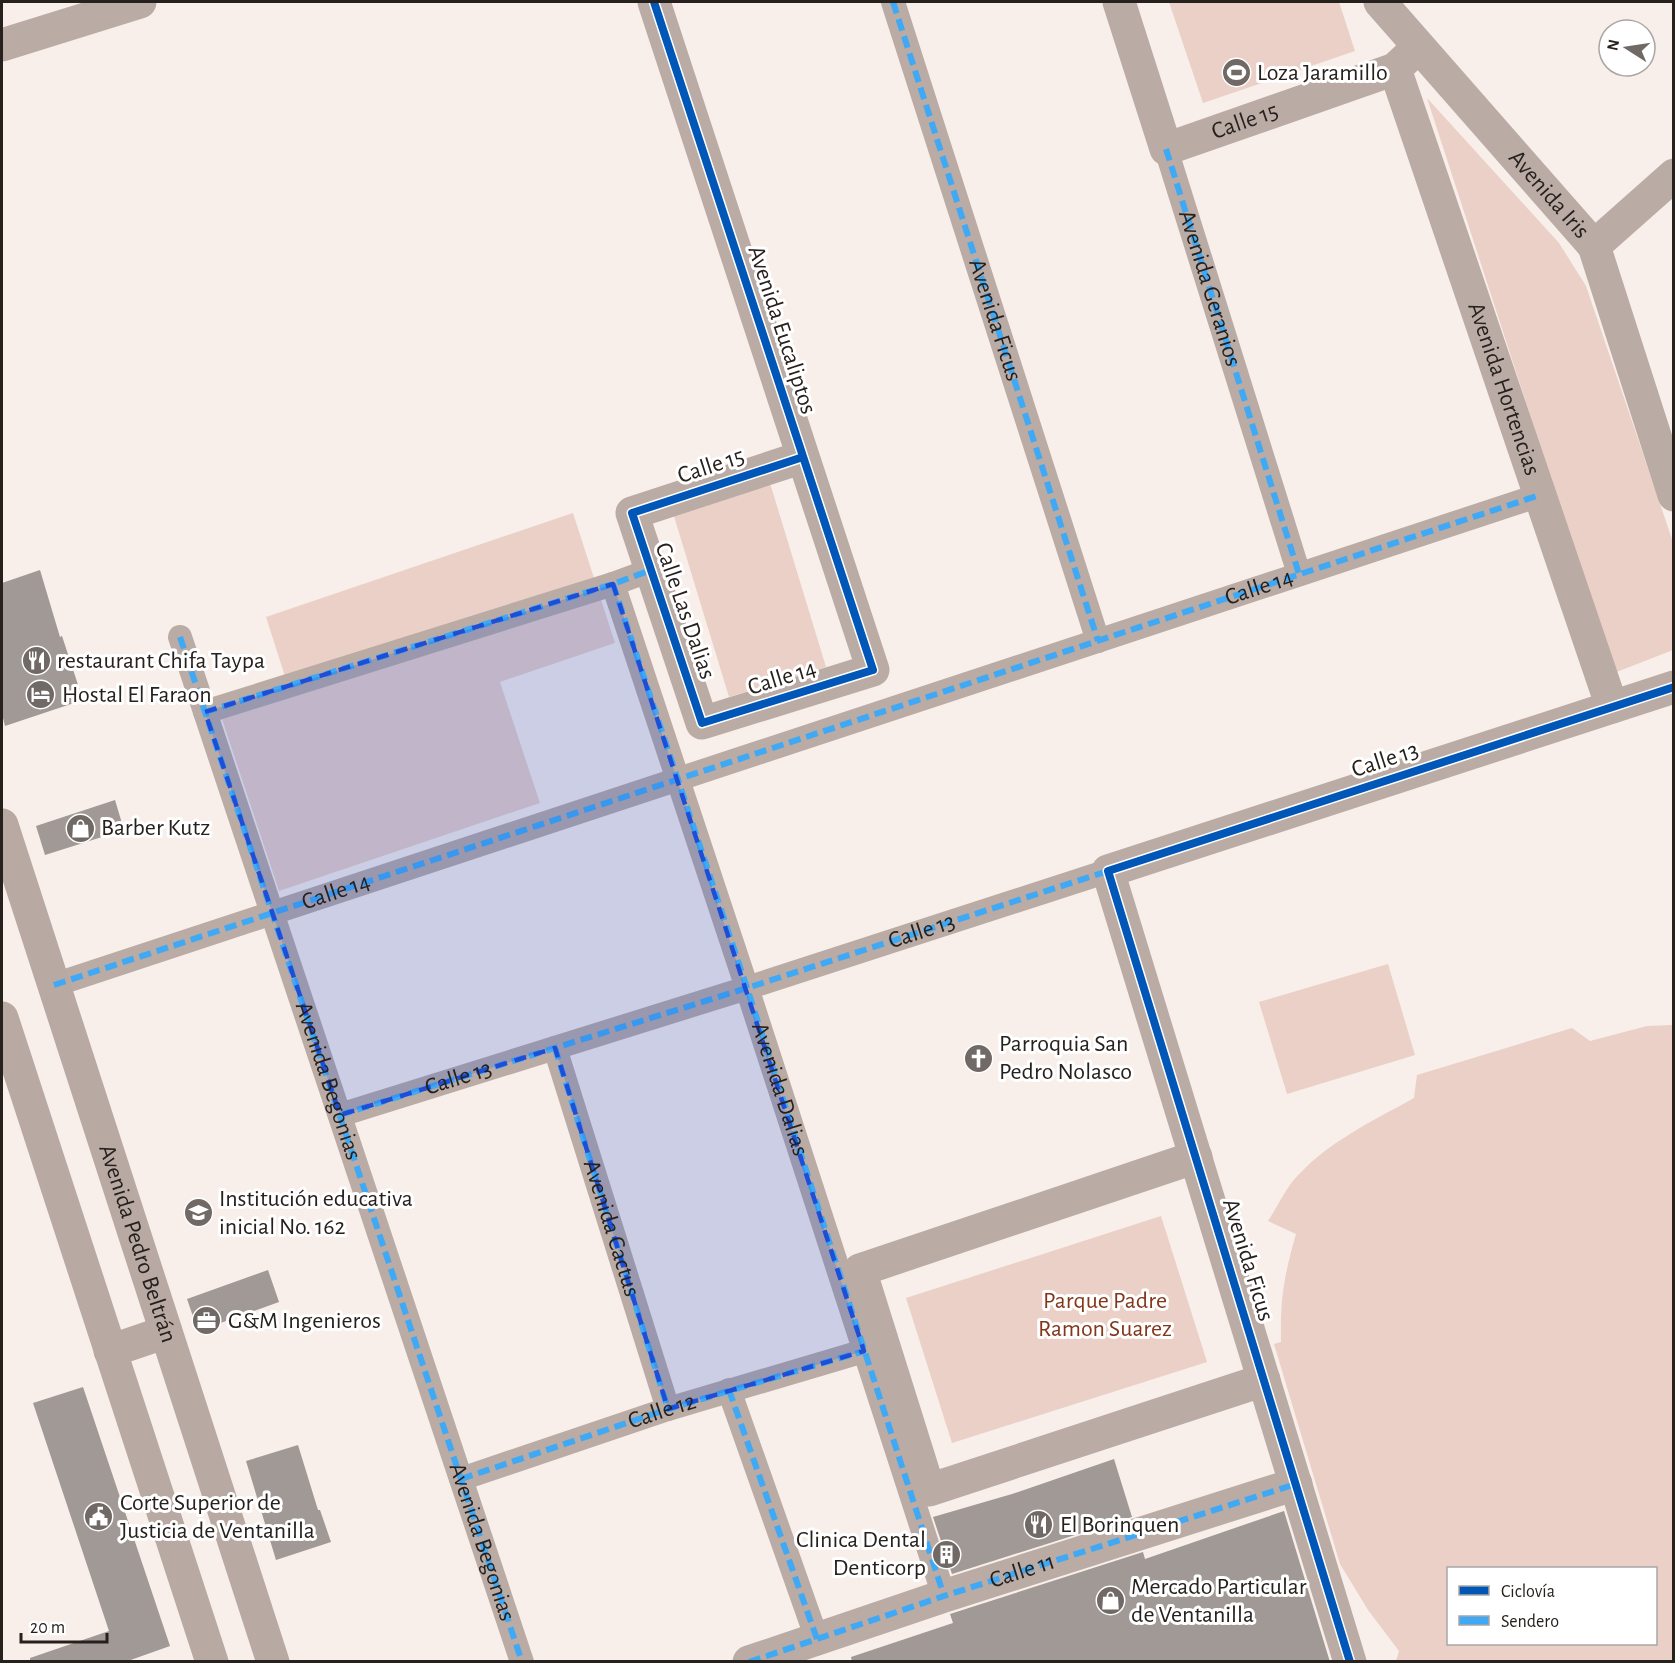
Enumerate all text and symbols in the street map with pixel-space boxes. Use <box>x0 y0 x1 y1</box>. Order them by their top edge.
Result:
north arrow <box>1597 18 1657 78</box>
text: N <box>1604 38 1622 52</box>
sports icon: Loza Jaramillo <box>1220 57 1252 89</box>
place label: Loza Jaramillo <box>1257 61 1388 85</box>
street label: Calle 15 <box>1209 99 1281 144</box>
street label: Avenida Iris <box>1504 146 1594 243</box>
street label: Avenida Geranios <box>1174 207 1245 369</box>
street label: Avenida Eucaliptos <box>744 243 820 417</box>
street label: Avenida Ficus <box>964 256 1026 384</box>
street label: Avenida Hortencias <box>1463 299 1544 479</box>
street label: Calle 15 <box>675 444 747 488</box>
street label: Calle Las Dalias <box>650 540 720 682</box>
street label: Calle 14 <box>1222 565 1296 610</box>
restaurant icon: restaurant Chifa Taypa <box>20 645 52 677</box>
place label: restaurant Chifa Taypa <box>57 649 265 673</box>
street label: Calle 14 <box>745 656 819 700</box>
hotel icon: Hostal El Faraon <box>25 679 57 711</box>
place label: Hostal El Faraon <box>62 683 212 707</box>
street label: Calle 13 <box>1349 738 1421 782</box>
shop icon: Barber Kutz <box>64 812 96 844</box>
place label: Barber Kutz <box>101 816 210 840</box>
street label: Calle 14 <box>299 870 373 914</box>
street label: Calle 13 <box>885 909 958 953</box>
street label: Avenida Begonias <box>291 999 366 1163</box>
street label: Avenida Dalias <box>747 1020 813 1159</box>
place label: Parroquia San Pedro Nolasco <box>999 1032 1132 1084</box>
church icon: Parroquia San Pedro Nolasco <box>962 1042 994 1074</box>
street label: Calle 13 <box>422 1056 495 1100</box>
street label: Avenida Pedro Beltrán <box>94 1142 181 1346</box>
street label: Avenida Cactus <box>579 1157 644 1300</box>
place label: Institución educativa inicial No. 162 <box>219 1187 413 1239</box>
street label: Avenida Ficus <box>1218 1196 1278 1324</box>
school or university icon: Institución educativa inicial No. 162 <box>182 1197 214 1229</box>
park label: Parque Padre Ramon Suarez <box>1038 1289 1172 1341</box>
office icon: G&M Ingenieros <box>191 1305 223 1337</box>
place label: G&M Ingenieros <box>228 1309 381 1333</box>
street label: Calle 12 <box>625 1389 699 1434</box>
street label: Avenida Begonias <box>444 1460 519 1624</box>
place label: Corte Superior de Justicia de Ventanilla <box>120 1491 315 1543</box>
public building icon: Corte Superior de Justicia de Ventanilla <box>83 1501 115 1533</box>
restaurant icon: El Borinquen <box>1023 1509 1055 1541</box>
place label: El Borinquen <box>1060 1513 1179 1537</box>
place label: Clinica Dental Denticorp <box>796 1528 926 1580</box>
building icon: Clinica Dental Denticorp <box>931 1538 963 1570</box>
street label: Calle 11 <box>987 1549 1058 1593</box>
legend <box>1447 1567 1657 1645</box>
place label: Mercado Particular de Ventanilla <box>1131 1575 1307 1627</box>
text: Ciclovía <box>1501 1583 1555 1601</box>
shop icon: Mercado Particular de Ventanilla <box>1094 1585 1126 1617</box>
scale bar <box>21 1606 106 1644</box>
text: Sendero <box>1501 1613 1559 1631</box>
text: 20 m <box>30 1619 65 1637</box>

